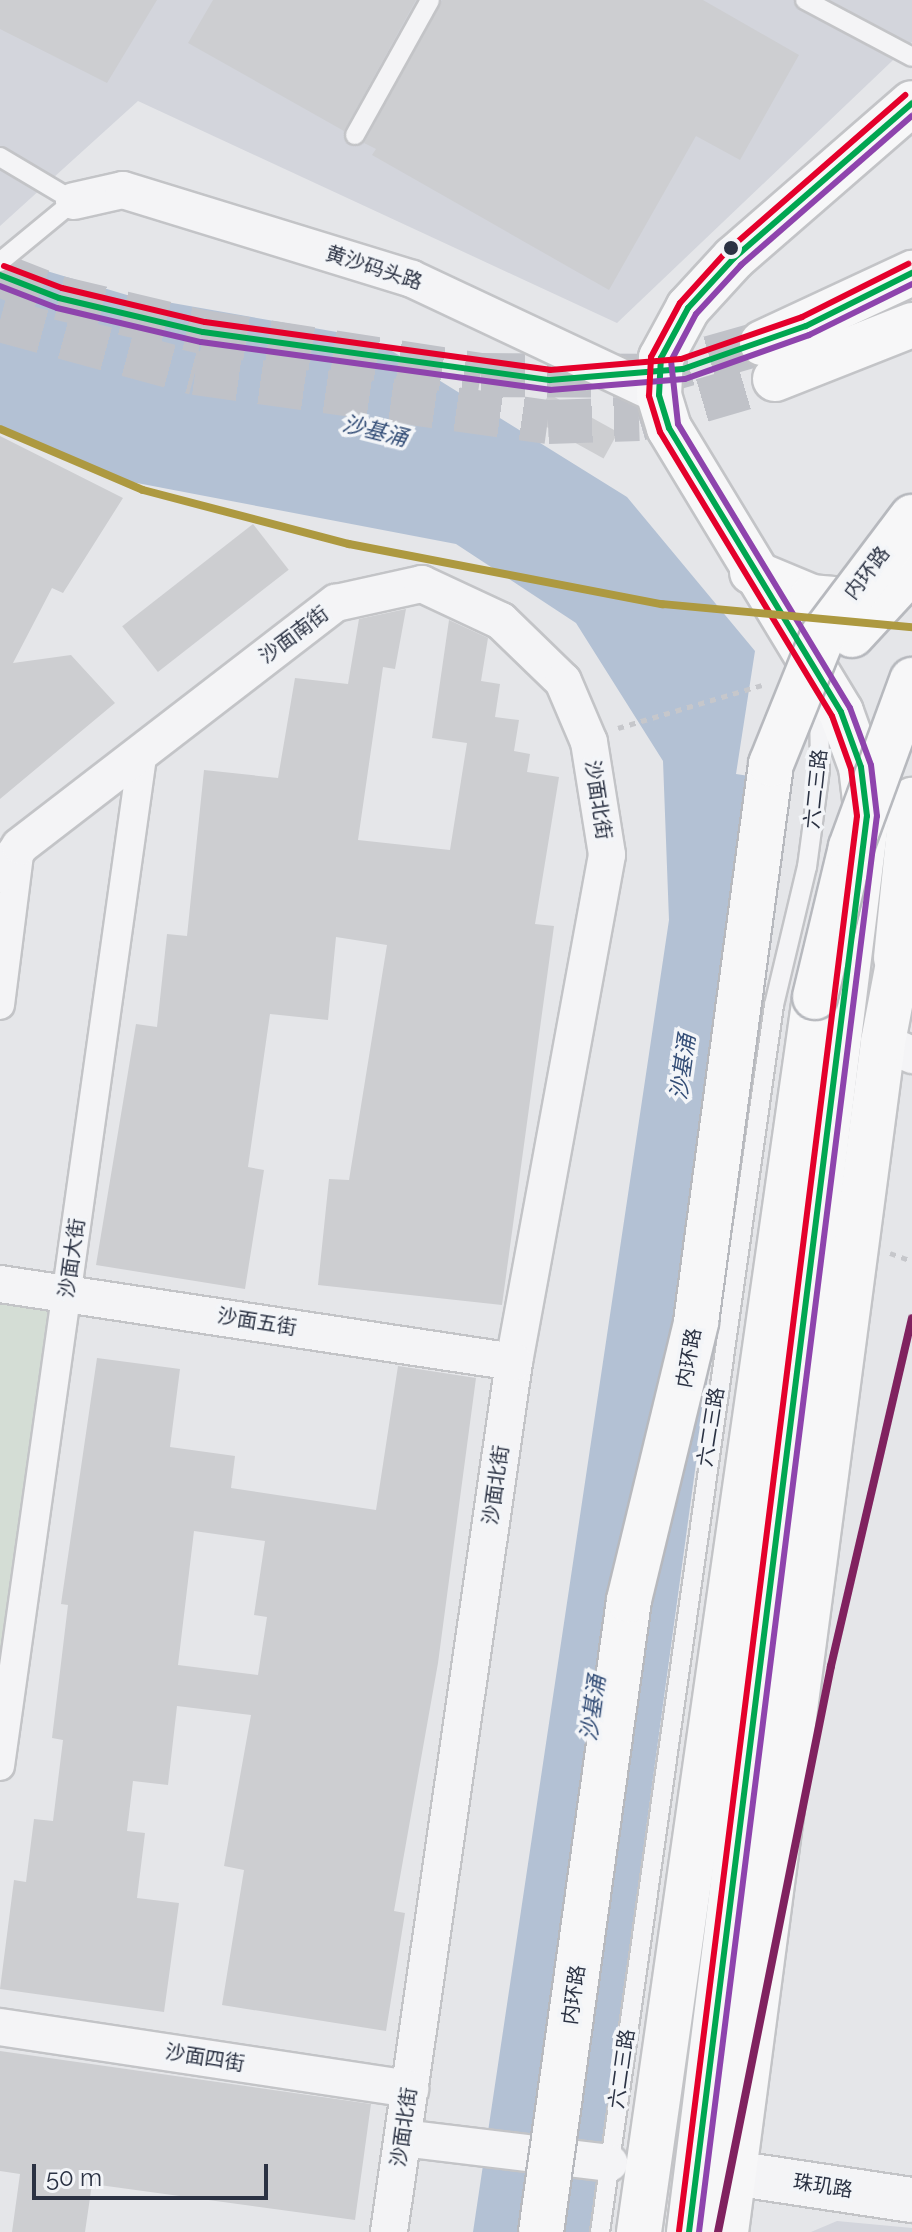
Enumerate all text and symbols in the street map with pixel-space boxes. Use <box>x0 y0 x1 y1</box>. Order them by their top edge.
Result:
unlabelled marker <box>723 240 739 256</box>
street label: 黄沙码头路 <box>323 241 425 295</box>
water label: 沙基涌 <box>340 410 410 452</box>
street label: 内环路 <box>839 542 895 604</box>
street label: 沙面南街 <box>255 601 333 669</box>
street label: 六二三路 <box>800 748 832 830</box>
street label: 沙面北街 <box>580 759 616 841</box>
water label: 沙基涌 <box>665 1032 701 1102</box>
street label: 沙面大街 <box>55 1217 89 1299</box>
street label: 沙面五街 <box>216 1304 298 1340</box>
street label: 内环路 <box>672 1326 706 1390</box>
street label: 六二三路 <box>693 1386 729 1468</box>
street label: 沙面北街 <box>479 1444 513 1526</box>
water label: 沙基涌 <box>575 1673 611 1743</box>
street label: 内环路 <box>558 1964 590 2026</box>
street label: 六二三路 <box>605 2028 639 2110</box>
street label: 沙面四街 <box>164 2040 246 2076</box>
street label: 沙面北街 <box>387 2086 421 2168</box>
scale bar <box>36 2148 272 2198</box>
text: 50 m <box>46 2163 102 2192</box>
street label: 珠玑路 <box>791 2169 855 2203</box>

